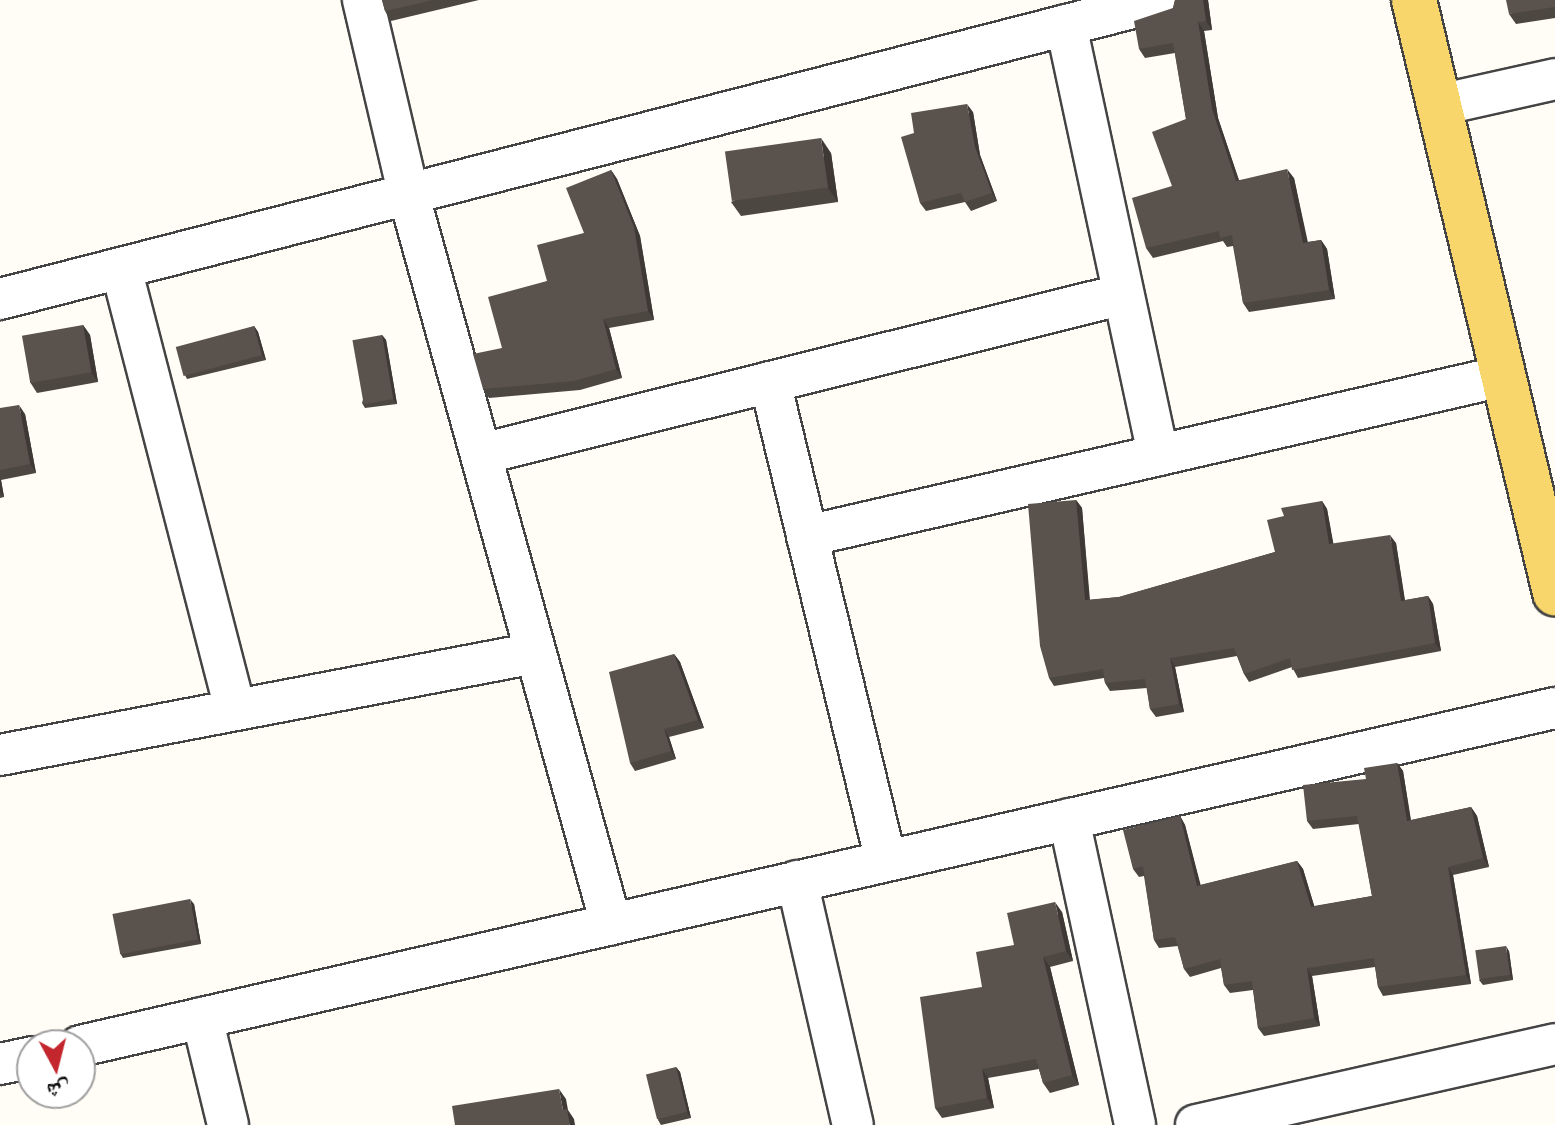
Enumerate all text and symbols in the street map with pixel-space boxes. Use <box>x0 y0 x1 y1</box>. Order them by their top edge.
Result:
north arrow <box>16 1029 96 1109</box>
text: ش <box>45 1076 72 1107</box>

